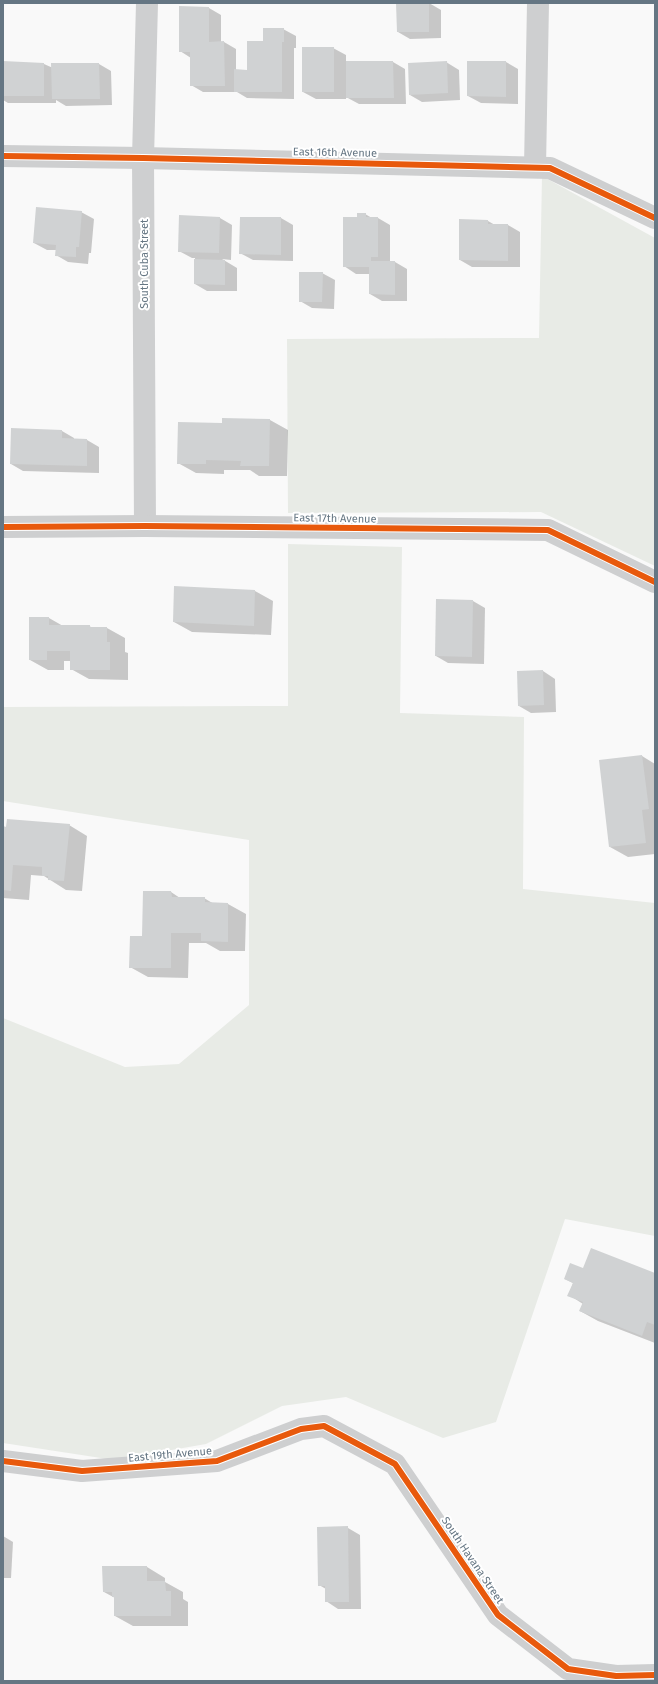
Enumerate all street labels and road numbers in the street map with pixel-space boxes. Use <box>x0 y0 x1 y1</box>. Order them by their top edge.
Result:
street label: East 16th Avenue <box>293 145 377 160</box>
street label: South Cuba Street <box>138 219 151 309</box>
street label: East 17th Avenue <box>293 511 377 526</box>
street label: East 19th Avenue <box>128 1444 212 1465</box>
street label: South Havana Street <box>439 1514 506 1606</box>

